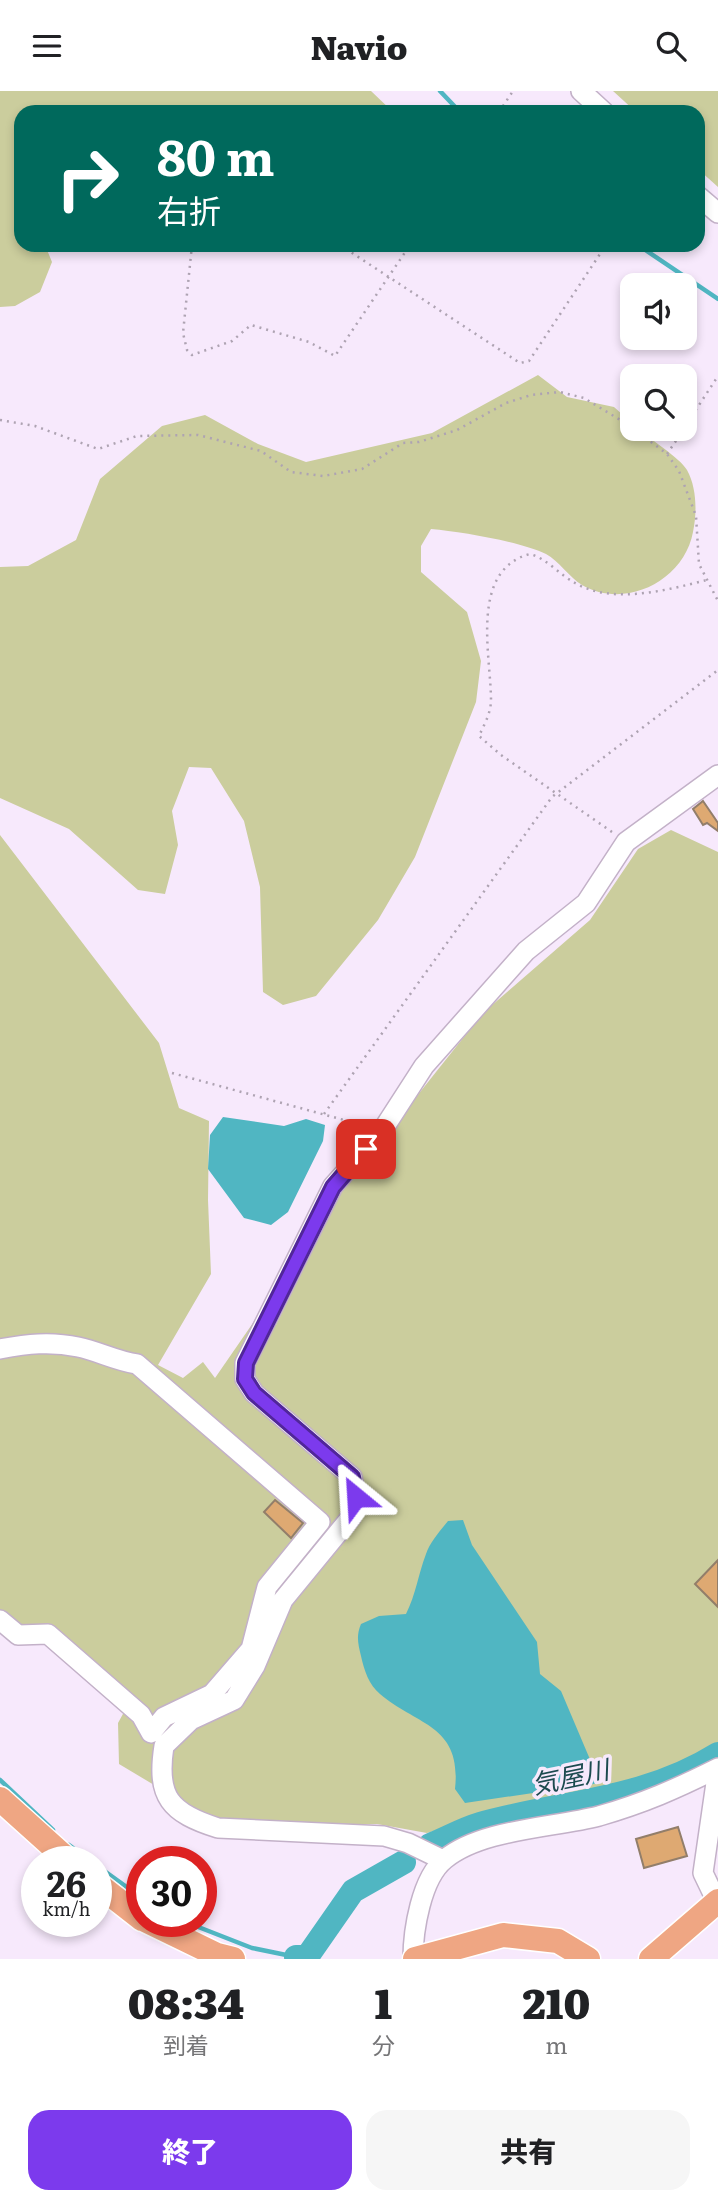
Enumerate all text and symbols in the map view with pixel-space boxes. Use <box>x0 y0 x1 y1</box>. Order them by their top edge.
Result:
text: Navio <box>310 22 408 70</box>
icon: menu <box>28 27 66 65</box>
icon: search <box>652 27 690 65</box>
text: 80 m <box>157 118 275 191</box>
icon: right <box>42 133 133 224</box>
text: 右折 <box>157 185 221 233</box>
map controls <box>620 273 697 441</box>
button: sound <box>620 273 697 350</box>
button: search <box>620 364 697 441</box>
pin <box>336 1119 396 1179</box>
icon: arrive <box>347 1130 385 1168</box>
position arrow <box>319 1460 393 1534</box>
water label: 気屋川 <box>528 1747 615 1802</box>
speed limit sign: 30 <box>126 1846 217 1937</box>
text: 26 <box>47 1856 86 1908</box>
text: km/h <box>43 1895 90 1922</box>
text: 08:34 <box>128 1970 244 2032</box>
text: 1 <box>375 1970 392 2032</box>
text: 210 <box>523 1970 590 2032</box>
text: 到着 <box>163 2027 209 2061</box>
text: 分 <box>372 2027 395 2061</box>
text: m <box>545 2027 568 2061</box>
button: 終了 <box>28 2110 352 2190</box>
button: 共有 <box>366 2110 690 2190</box>

